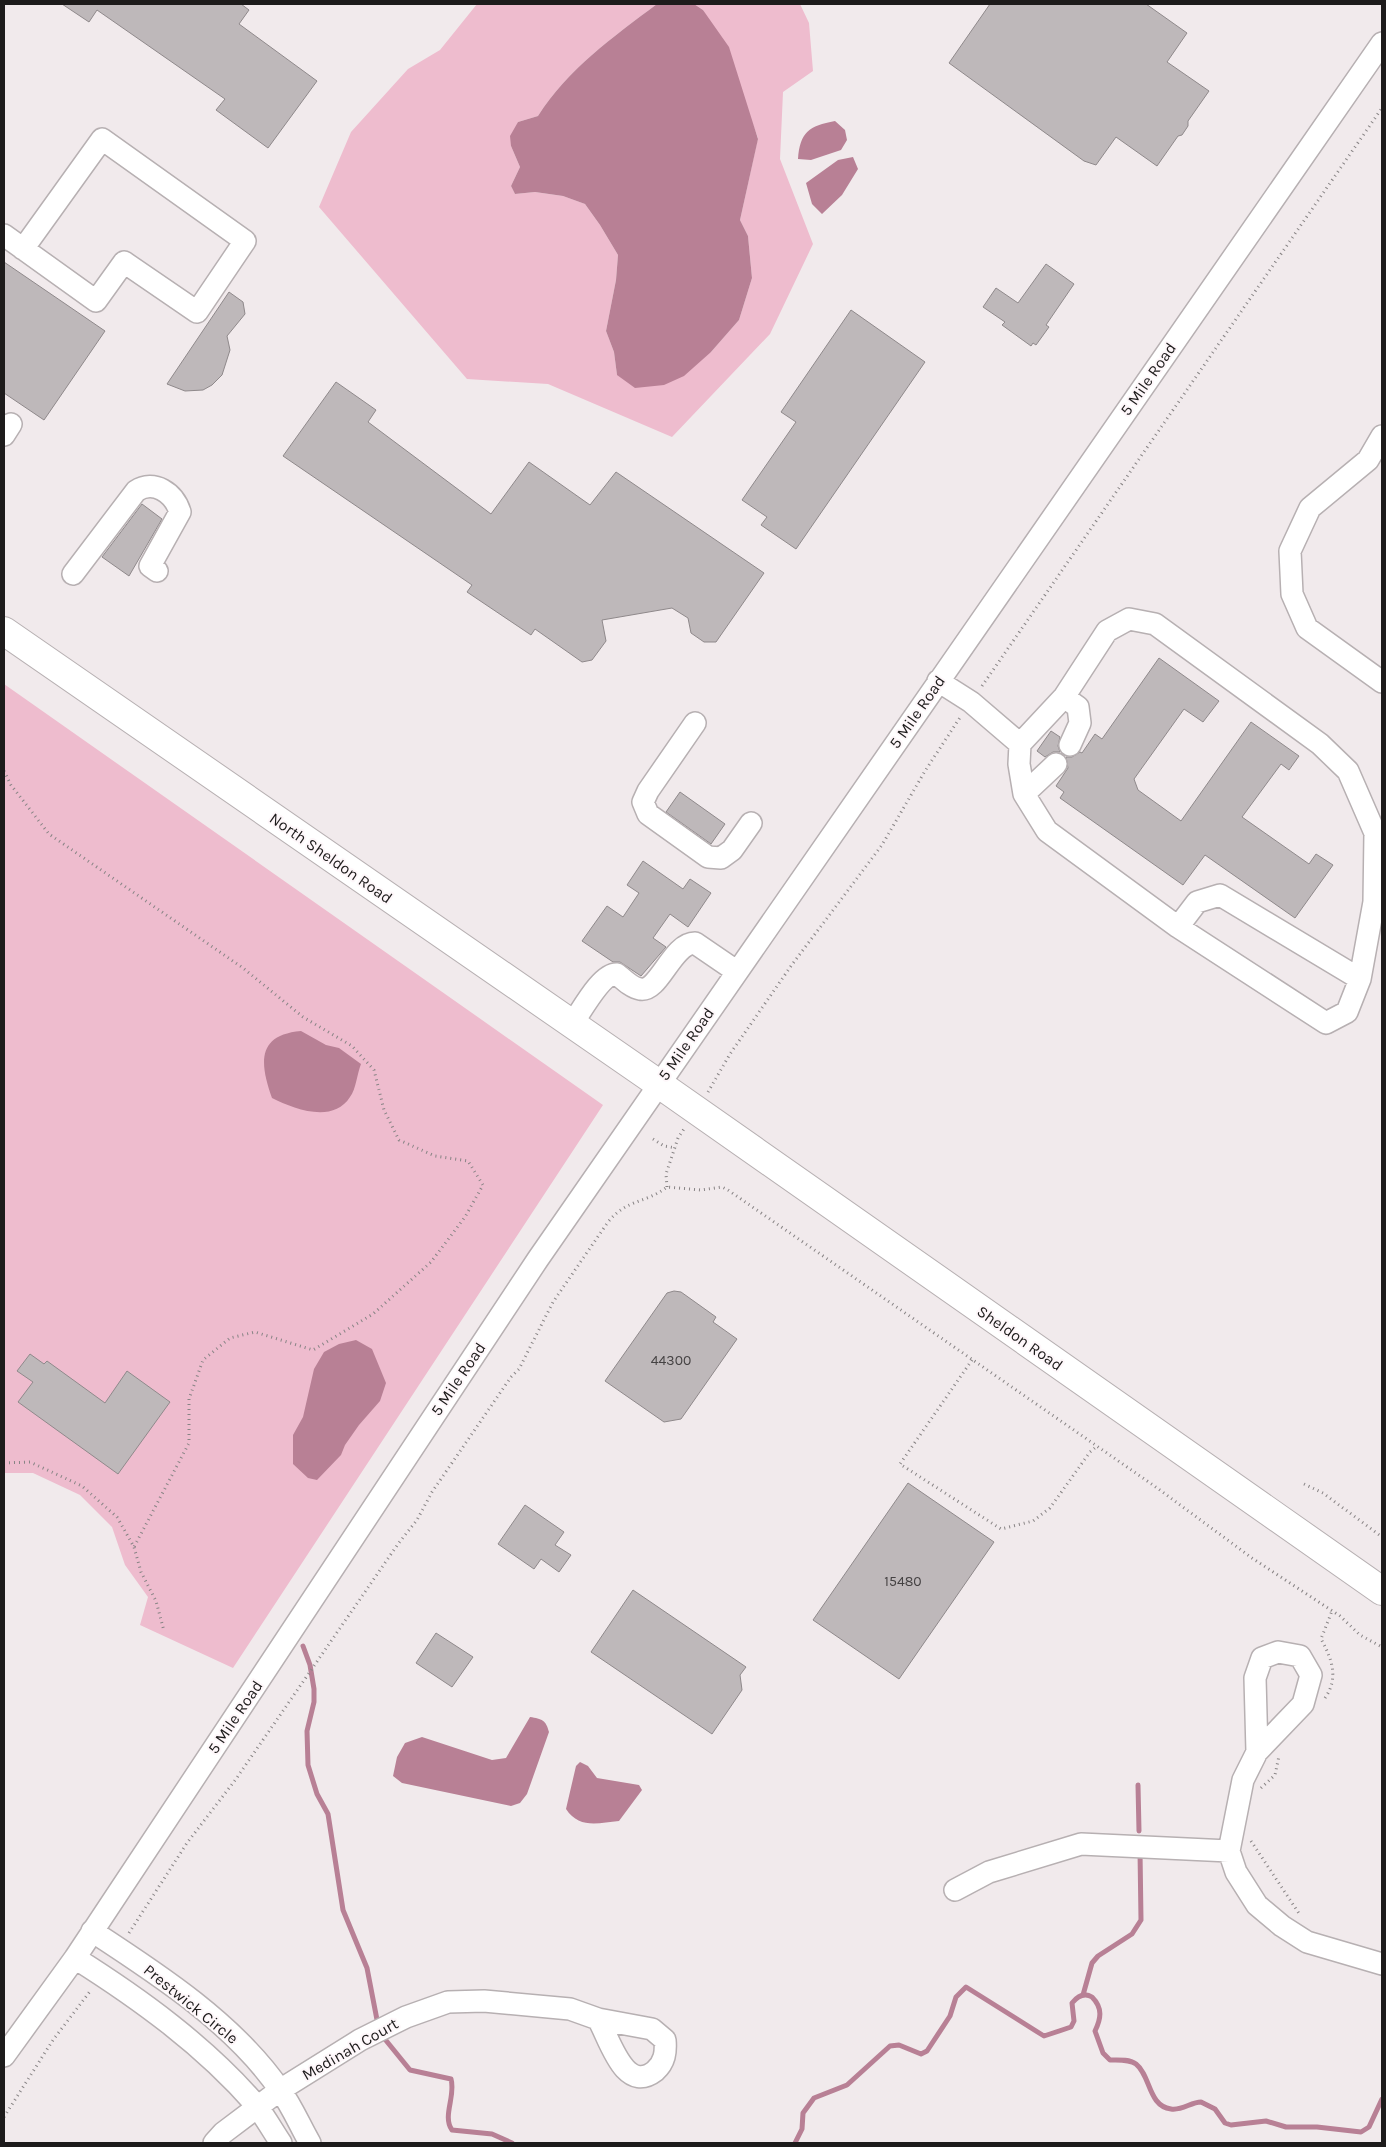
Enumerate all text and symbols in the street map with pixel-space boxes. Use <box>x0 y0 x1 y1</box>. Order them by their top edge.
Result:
street label: 5 Mile Road <box>1116 339 1180 419</box>
street label: 5 Mile Road <box>885 672 949 752</box>
street label: North Sheldon Road <box>266 808 396 908</box>
street label: 5 Mile Road <box>654 1004 718 1084</box>
street label: Sheldon Road <box>973 1301 1067 1375</box>
street label: 5 Mile Road <box>427 1339 489 1419</box>
house number: 44300 <box>651 1352 691 1369</box>
house number: 15480 <box>884 1573 922 1590</box>
street label: 5 Mile Road <box>204 1677 266 1757</box>
street label: Prestwick Circle <box>140 1960 242 2048</box>
street label: Medinah Court <box>298 2014 402 2084</box>

